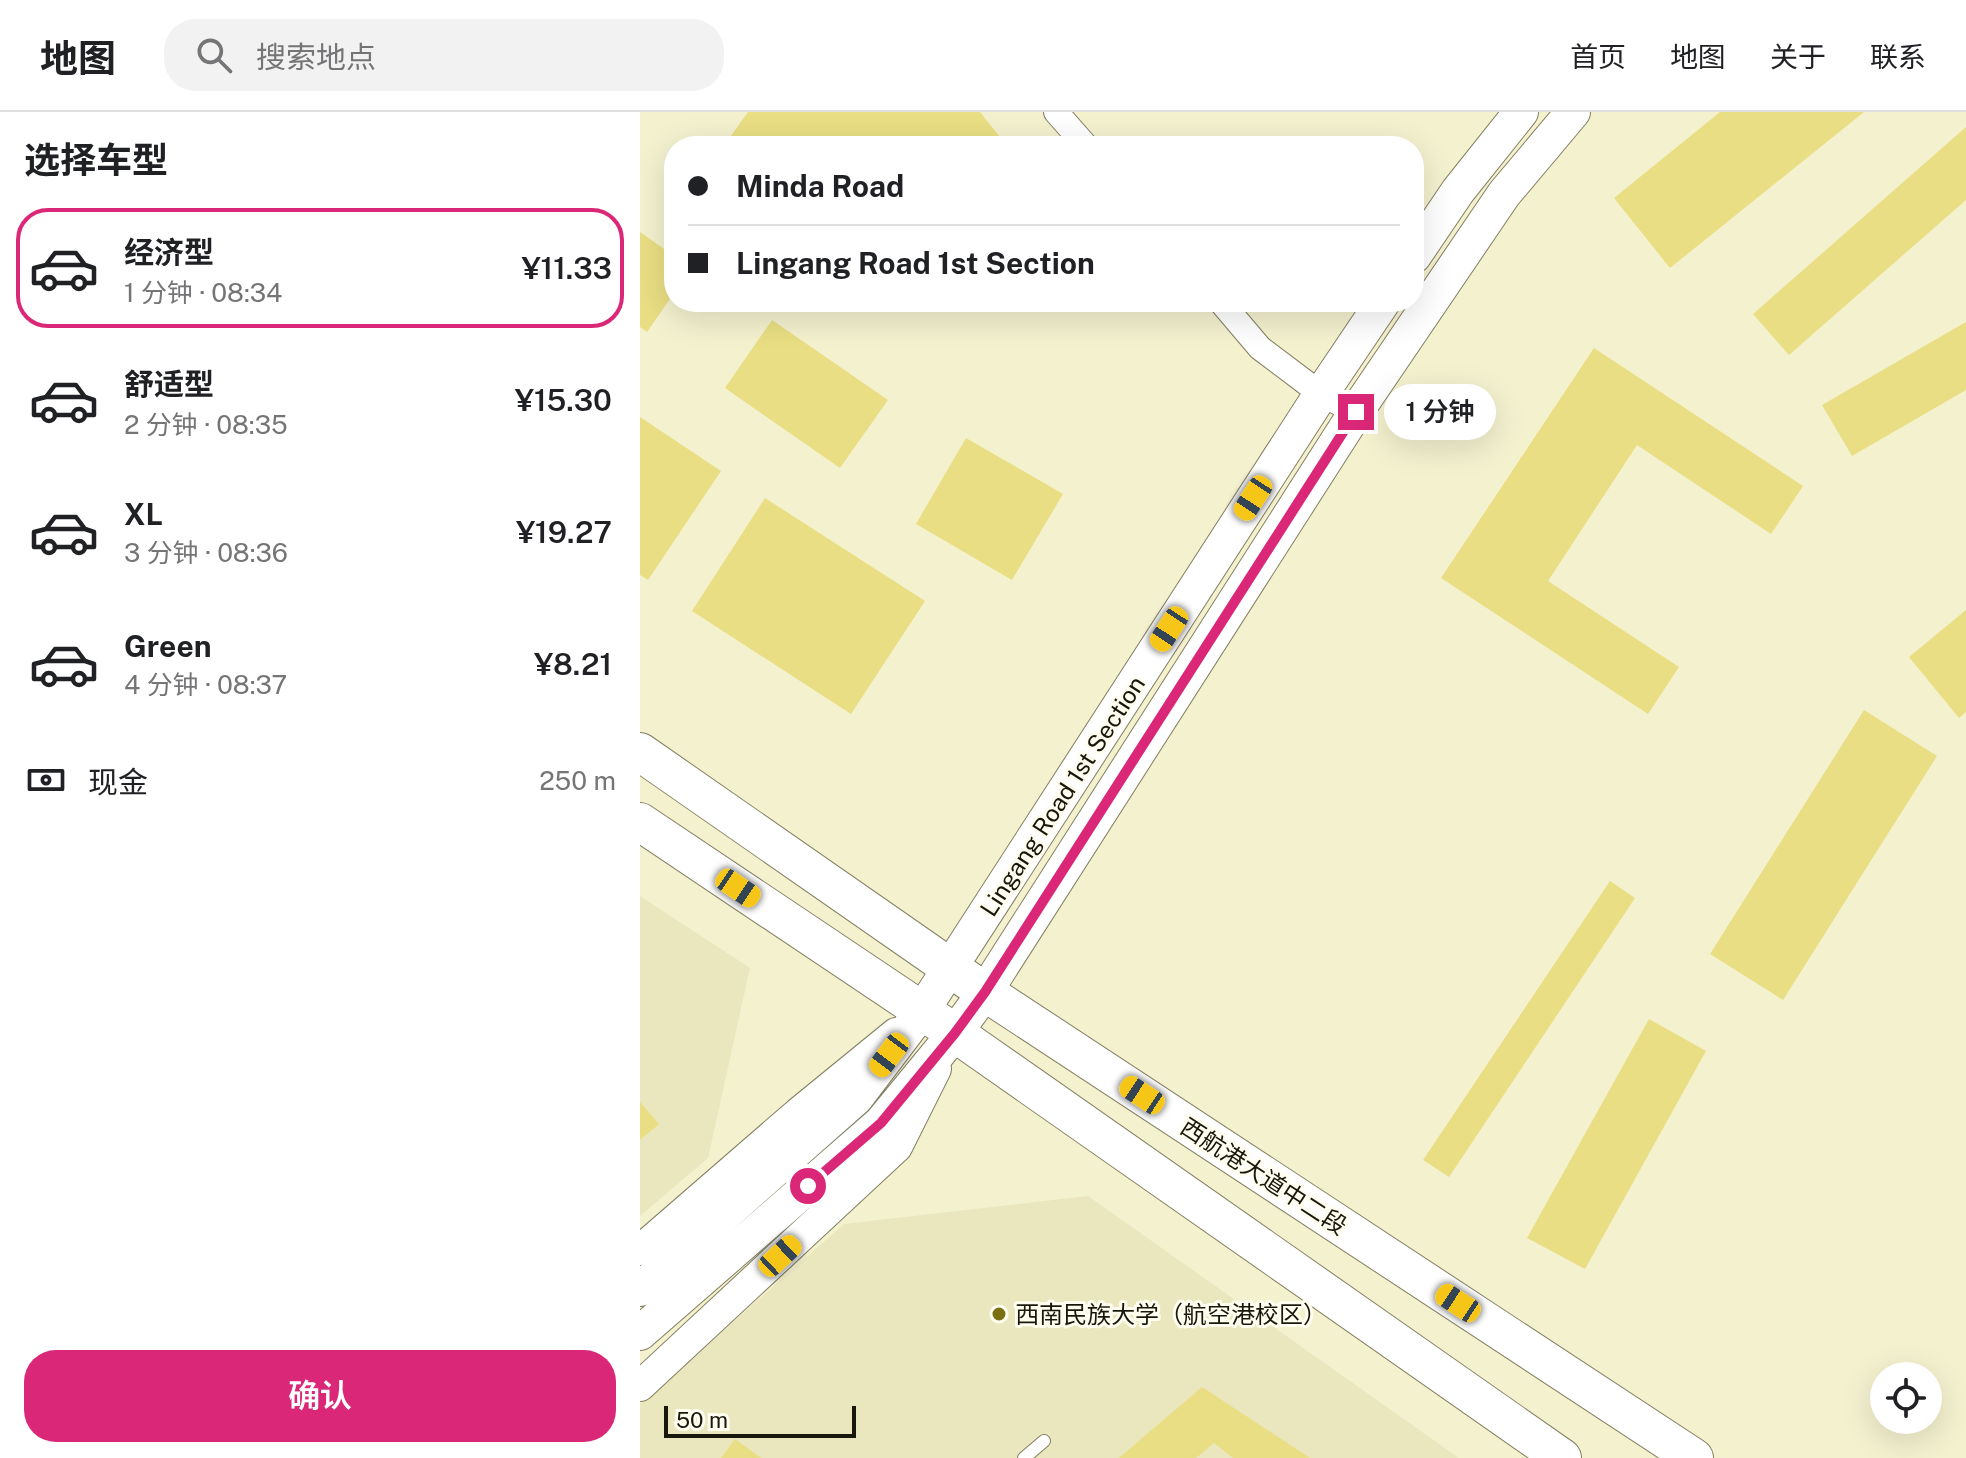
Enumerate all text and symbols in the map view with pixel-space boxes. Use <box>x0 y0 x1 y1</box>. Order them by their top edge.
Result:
search box <box>164 19 724 91</box>
icon: search <box>192 33 236 77</box>
text: 地图 <box>40 36 116 81</box>
text: 搜索地点 <box>256 39 376 75</box>
text: 首页 <box>1570 40 1626 73</box>
text: 地图 <box>1670 40 1726 73</box>
text: 关于 <box>1770 40 1826 73</box>
text: 联系 <box>1870 40 1926 73</box>
text: 选择车型 <box>24 139 168 181</box>
text: Minda Road <box>736 168 904 204</box>
icon: car <box>28 232 100 304</box>
text: 经济型 <box>124 234 214 270</box>
text: Lingang Road 1st Section <box>736 245 1095 281</box>
text: ¥11.33 <box>521 250 612 286</box>
text: 1 分钟 · 08:34 <box>124 277 282 308</box>
icon: car <box>28 364 100 436</box>
text: 舒适型 <box>124 366 214 402</box>
text: ¥15.30 <box>515 382 612 418</box>
callout: 1 分钟 <box>1384 384 1496 440</box>
route end <box>1338 394 1374 430</box>
text: 1 分钟 <box>1406 396 1474 427</box>
text: 2 分钟 · 08:35 <box>124 409 288 440</box>
car <box>1230 471 1276 525</box>
icon: car <box>28 496 100 568</box>
text: XL <box>124 496 163 532</box>
text: ¥19.27 <box>516 514 612 550</box>
text: 3 分钟 · 08:36 <box>124 537 288 568</box>
car <box>1146 602 1192 656</box>
icon: car <box>28 628 100 700</box>
text: Green <box>124 628 211 664</box>
text: ¥8.21 <box>534 646 612 682</box>
text: 4 分钟 · 08:37 <box>124 669 287 700</box>
street label: Lingang Road 1st Section <box>974 671 1150 921</box>
icon: cash <box>24 758 68 802</box>
text: 现金 <box>88 764 148 800</box>
text: 250 m <box>539 765 616 796</box>
car <box>711 865 765 911</box>
car <box>865 1029 913 1081</box>
car <box>1115 1072 1169 1118</box>
street label: 西航港大道中二段 <box>1176 1112 1352 1240</box>
route start <box>790 1168 826 1204</box>
car <box>754 1231 806 1281</box>
car <box>1431 1280 1485 1326</box>
place label: 西南民族大学（航空港校区） <box>1015 1300 1327 1328</box>
marker: 西南民族大学（航空港校区） <box>990 1305 1008 1323</box>
button: 确认 <box>24 1350 616 1442</box>
map controls <box>1870 1362 1942 1434</box>
button: locate <box>1870 1362 1942 1434</box>
scale bar <box>664 1402 856 1438</box>
text: 50 m <box>676 1407 728 1433</box>

